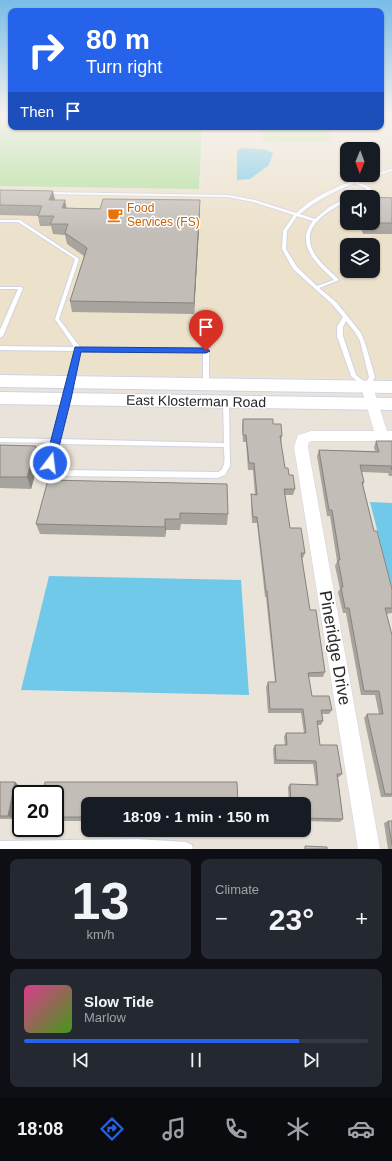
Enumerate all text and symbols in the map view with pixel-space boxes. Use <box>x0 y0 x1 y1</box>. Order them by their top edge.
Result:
icon: right <box>20 24 72 76</box>
text: 80 m <box>86 24 150 55</box>
text: Turn right <box>86 57 162 77</box>
icon: arrive <box>62 100 84 122</box>
text: Then <box>20 103 54 120</box>
north arrow <box>340 142 380 182</box>
map controls <box>340 142 380 278</box>
button: sound <box>340 190 380 230</box>
place label: Food Services (FS) <box>127 201 200 229</box>
cafe icon: Food Services (FS) <box>106 206 124 224</box>
button: layers <box>340 238 380 278</box>
pin <box>189 310 223 351</box>
icon: arrive <box>195 316 217 338</box>
street label: East Klosterman Road <box>126 392 266 410</box>
position arrow <box>29 442 71 484</box>
street label: Pineridge Drive <box>316 589 354 707</box>
speed limit sign: 20 <box>12 785 64 837</box>
text: 18:09 · 1 min · 150 m <box>123 808 269 825</box>
text: 13 <box>72 872 129 930</box>
text: Climate <box>215 882 259 897</box>
text: 23° <box>269 903 314 936</box>
text: − <box>215 906 228 931</box>
text: + <box>355 906 368 931</box>
text: km/h <box>86 927 115 942</box>
text: Slow Tide <box>84 993 154 1010</box>
text: Marlow <box>84 1010 126 1025</box>
icon: previous <box>70 1049 92 1071</box>
icon: pause <box>185 1049 207 1071</box>
icon: next <box>300 1049 322 1071</box>
icon: directions <box>98 1115 126 1143</box>
icon: music <box>160 1115 188 1143</box>
icon: phone <box>222 1115 250 1143</box>
icon: climate <box>284 1115 312 1143</box>
icon: car <box>347 1115 375 1143</box>
text: 18:08 <box>17 1119 63 1139</box>

